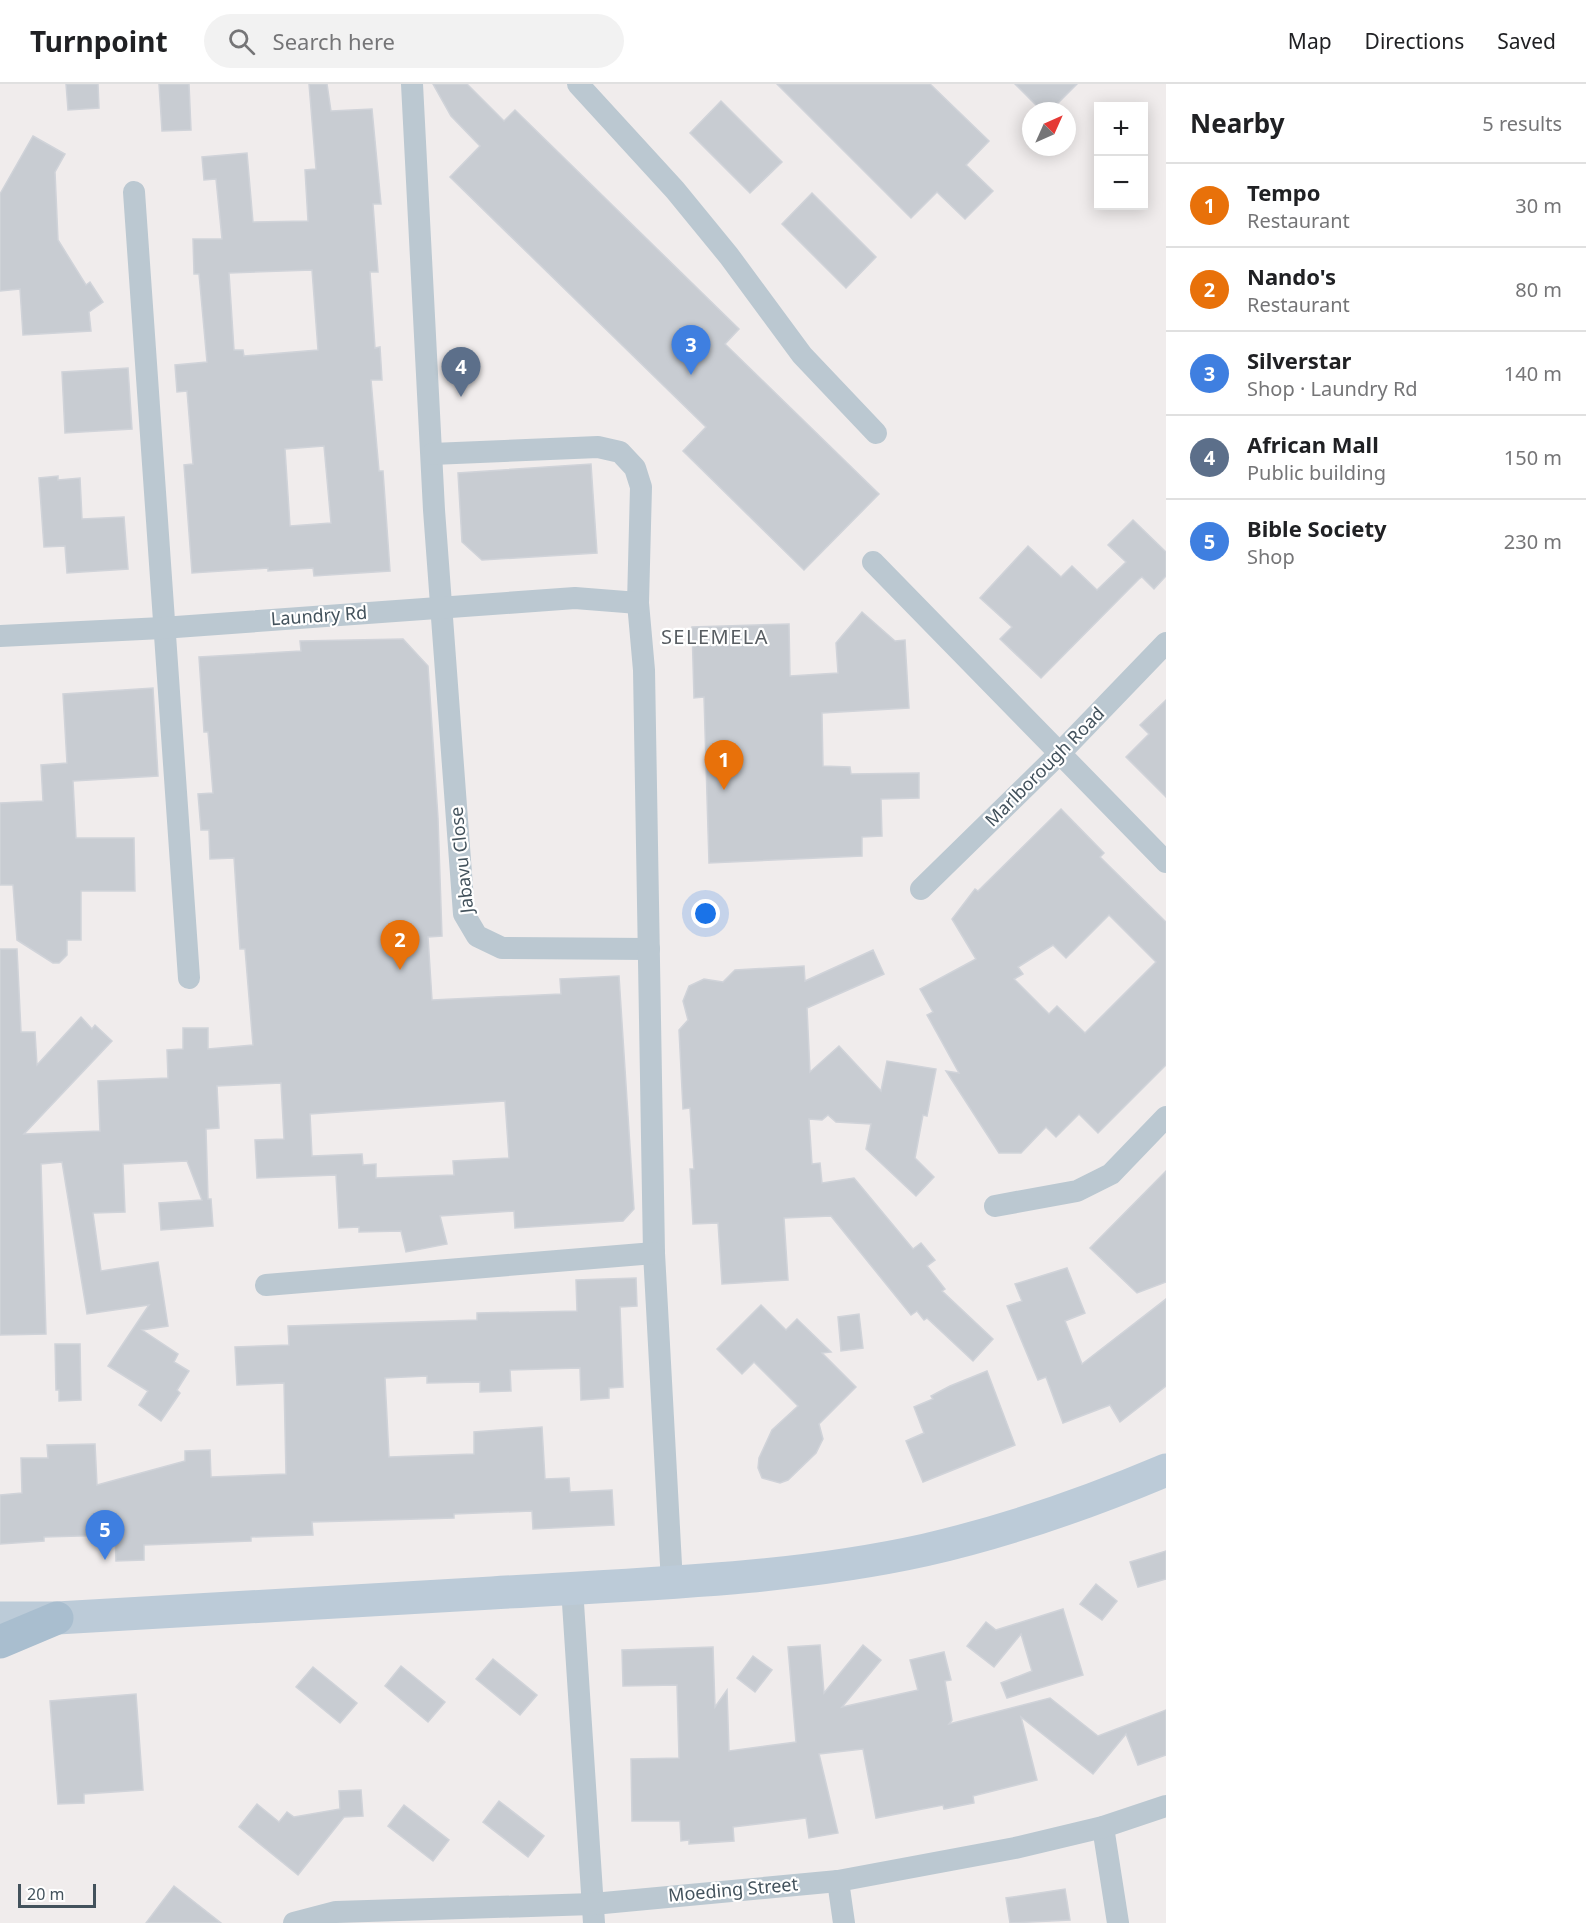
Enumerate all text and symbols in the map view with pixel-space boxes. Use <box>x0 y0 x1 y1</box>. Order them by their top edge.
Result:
search box <box>204 14 624 68</box>
text: Turnpoint <box>30 22 168 60</box>
icon: search <box>225 25 258 58</box>
text: Search here <box>273 26 395 56</box>
text: Map <box>1288 27 1332 55</box>
text: Directions <box>1365 27 1464 55</box>
text: Saved <box>1497 27 1556 55</box>
north arrow <box>1022 102 1076 156</box>
map controls <box>1094 102 1148 210</box>
button: + <box>1094 102 1148 156</box>
text: Nearby <box>1190 105 1285 141</box>
text: 5 results <box>1482 110 1562 137</box>
button: − <box>1094 156 1148 210</box>
text: Tempo <box>1247 177 1320 207</box>
text: 1 <box>1204 192 1215 219</box>
text: 30 m <box>1515 192 1562 219</box>
text: Restaurant <box>1247 207 1350 234</box>
text: Nando's <box>1247 261 1336 291</box>
text: 2 <box>1204 276 1215 303</box>
text: 80 m <box>1515 276 1562 303</box>
text: Restaurant <box>1247 291 1350 318</box>
pin: 3 <box>672 326 710 375</box>
text: Silverstar <box>1247 345 1351 375</box>
pin: 4 <box>442 348 480 397</box>
text: 3 <box>1204 360 1215 387</box>
text: 140 m <box>1504 360 1562 387</box>
text: Shop · Laundry Rd <box>1247 375 1418 402</box>
text: African Mall <box>1247 429 1379 459</box>
text: 4 <box>1204 444 1215 471</box>
text: 150 m <box>1504 444 1562 471</box>
text: Public building <box>1247 459 1386 486</box>
text: Bible Society <box>1247 513 1387 543</box>
text: 5 <box>1204 528 1215 555</box>
text: 230 m <box>1504 528 1562 555</box>
text: Shop <box>1247 543 1295 570</box>
street label: Laundry Rd <box>270 600 368 630</box>
district label: SELEMELA <box>661 623 769 650</box>
street label: Marlborough Road <box>979 701 1109 831</box>
pin: 1 <box>704 740 744 790</box>
street label: Jabavu Close <box>443 806 479 916</box>
your location <box>691 899 720 928</box>
pin: 2 <box>380 920 420 970</box>
pin: 5 <box>86 1510 124 1560</box>
street label: Moeding Street <box>667 1871 799 1907</box>
scale bar <box>18 1881 96 1908</box>
text: 20 m <box>27 1883 64 1905</box>

